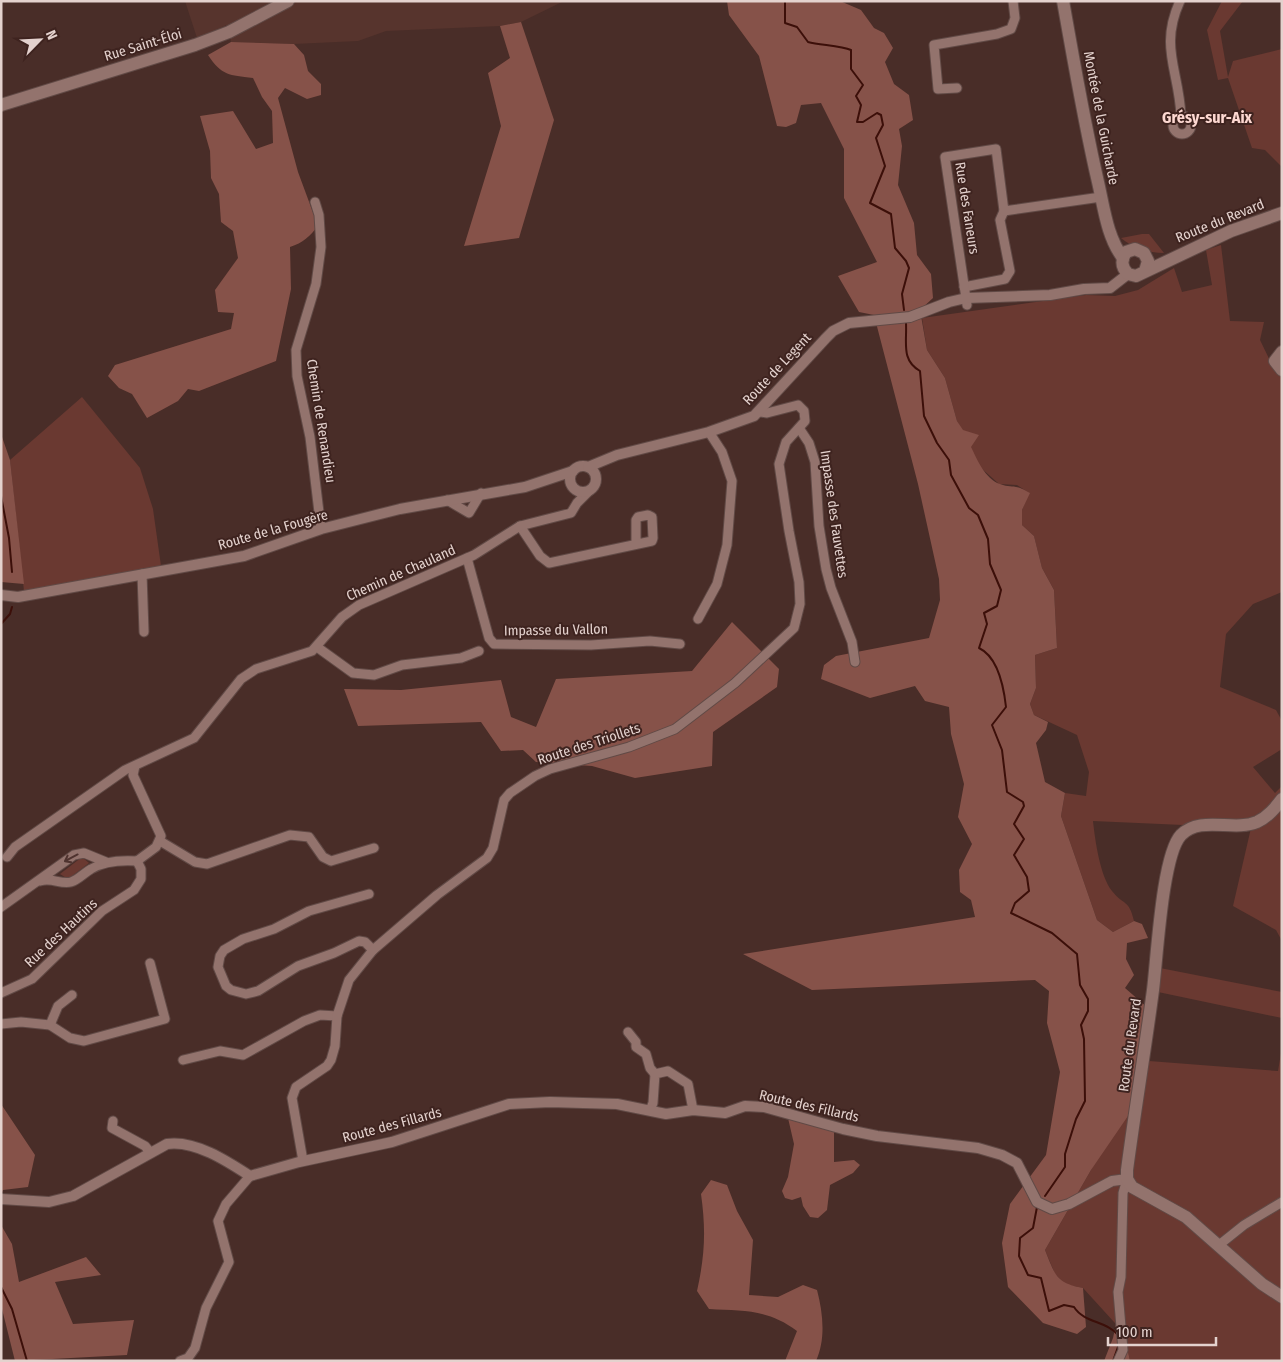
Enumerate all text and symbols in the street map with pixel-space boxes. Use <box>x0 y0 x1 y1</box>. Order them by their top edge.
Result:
north arrow <box>15 15 65 65</box>
street label: Rue Saint-Éloi <box>102 24 184 65</box>
text: N <box>42 28 61 42</box>
street label: Montée de la Guicharde <box>1080 50 1122 186</box>
district label: Grésy-sur-Aix <box>1162 108 1253 127</box>
street label: Rue des Faneurs <box>951 161 983 255</box>
street label: Route du Revard <box>1173 196 1267 246</box>
street label: Route de Legent <box>739 329 815 409</box>
street label: Chemin de Renandieu <box>303 358 339 484</box>
street label: Impasse des Fauvettes <box>817 449 851 579</box>
street label: Route de la Fougère <box>216 506 330 554</box>
street label: Chemin de Chauland <box>344 541 458 605</box>
street label: Impasse du Vallon <box>504 621 608 639</box>
street label: Route des Triollets <box>535 719 643 769</box>
one-way arrow <box>64 854 79 863</box>
street label: Rue des Hautins <box>21 895 101 971</box>
street label: Route du Revard <box>1115 997 1145 1093</box>
street label: Route des Fillards <box>758 1086 860 1126</box>
street label: Route des Fillards <box>341 1104 443 1146</box>
scale bar <box>1108 1314 1216 1346</box>
text: 100 m <box>1116 1323 1153 1341</box>

